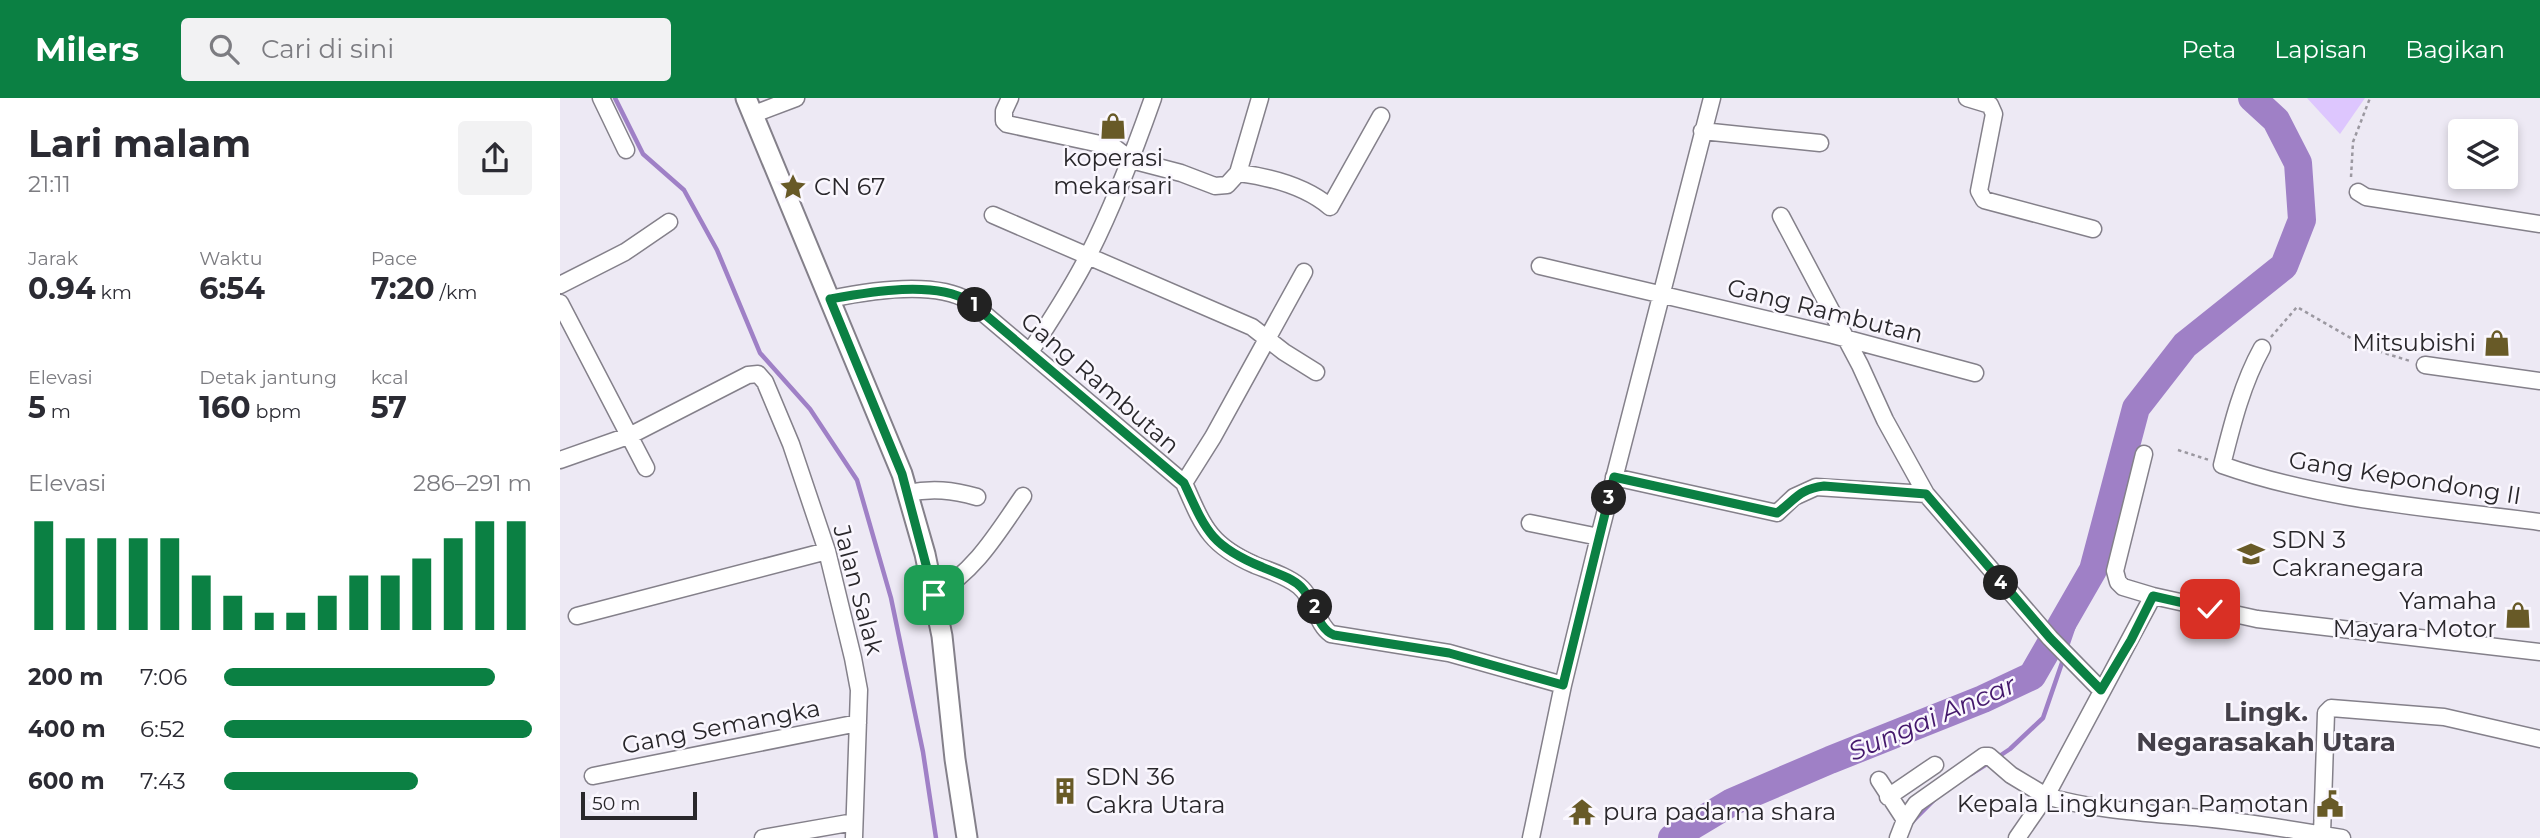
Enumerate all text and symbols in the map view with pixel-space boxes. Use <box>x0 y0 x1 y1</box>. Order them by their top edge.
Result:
search box <box>181 18 671 81</box>
text: Milers <box>35 29 139 69</box>
icon: search <box>205 30 243 68</box>
text: Cari di sini <box>261 33 394 65</box>
text: Peta <box>2181 35 2236 64</box>
text: Lapisan <box>2274 35 2367 64</box>
text: Bagikan <box>2405 35 2505 64</box>
shop icon: koperasi mekarsari <box>1098 111 1128 141</box>
map controls <box>2448 119 2518 189</box>
button: layers <box>2448 119 2518 189</box>
text: Lari malam <box>28 120 251 167</box>
button: share <box>458 121 532 195</box>
place label: koperasi mekarsari <box>1053 143 1173 200</box>
text: 21:11 <box>28 170 71 198</box>
place icon: CN 67 <box>778 172 808 202</box>
place label: CN 67 <box>814 172 885 201</box>
text: Jarak <box>28 247 78 270</box>
text: Waktu <box>199 247 262 270</box>
text: Pace <box>371 247 417 270</box>
text: 0.94 <box>28 270 96 307</box>
text: 6:54 <box>199 270 265 307</box>
text: 7:20 <box>371 270 435 307</box>
street label: Gang Rambutan <box>1724 272 1926 349</box>
text: km <box>96 281 132 304</box>
text: /km <box>435 281 477 304</box>
pin: 1 <box>958 288 992 322</box>
text: 1 <box>971 293 978 316</box>
street label: Gang Rambutan <box>1015 306 1186 459</box>
place label: Mitsubishi <box>2352 328 2476 357</box>
shop icon: Mitsubishi <box>2482 328 2512 358</box>
text: Elevasi <box>28 366 93 389</box>
text: Detak jantung <box>199 366 337 389</box>
text: kcal <box>371 366 409 389</box>
text: 5 <box>28 389 46 426</box>
text: 160 <box>199 389 251 426</box>
text: 57 <box>371 389 407 426</box>
text: m <box>46 400 71 423</box>
text: bpm <box>251 400 301 423</box>
street label: Gang Kepondong II <box>2287 445 2523 510</box>
text: Elevasi <box>28 469 106 497</box>
text: 286–291 m <box>413 469 532 497</box>
pin: 3 <box>1592 480 1626 516</box>
text: 3 <box>1603 486 1614 509</box>
street label: Jalan Salak <box>827 521 890 659</box>
place label: SDN 3 Cakranegara <box>2272 525 2424 582</box>
school or university icon: SDN 3 Cakranegara <box>2236 539 2266 569</box>
pin <box>904 565 964 625</box>
pin: 4 <box>1984 566 2018 601</box>
text: 4 <box>1994 571 2007 594</box>
icon: arrive <box>915 576 953 614</box>
pin <box>2180 579 2240 639</box>
place label: Yamaha Mayara Motor <box>2333 586 2497 643</box>
pin: 2 <box>1298 589 1332 624</box>
icon: check <box>2191 590 2229 628</box>
text: 2 <box>1309 595 1320 618</box>
shop icon: Yamaha Mayara Motor <box>2503 600 2533 630</box>
text: 200 m <box>28 663 103 691</box>
text: 7:06 <box>140 663 187 691</box>
water label: Sungai Ancar <box>1843 668 2021 768</box>
street label: Gang Semangka <box>619 693 823 760</box>
district label: Lingk. Negarasakah Utara <box>2136 696 2396 758</box>
text: 400 m <box>28 715 106 743</box>
text: 6:52 <box>140 715 185 743</box>
place label: SDN 36 Cakra Utara <box>1086 762 1226 819</box>
text: 600 m <box>28 767 105 795</box>
text: 7:43 <box>140 767 186 795</box>
building icon: SDN 36 Cakra Utara <box>1050 776 1080 806</box>
scale bar <box>581 789 696 821</box>
place label: Kepala Lingkungan Pamotan <box>1957 789 2309 818</box>
public building icon: Kepala Lingkungan Pamotan <box>2315 789 2345 819</box>
text: 50 m <box>592 792 640 815</box>
temple icon: pura padama shara <box>1567 797 1597 827</box>
place label: pura padama shara <box>1603 797 1836 826</box>

